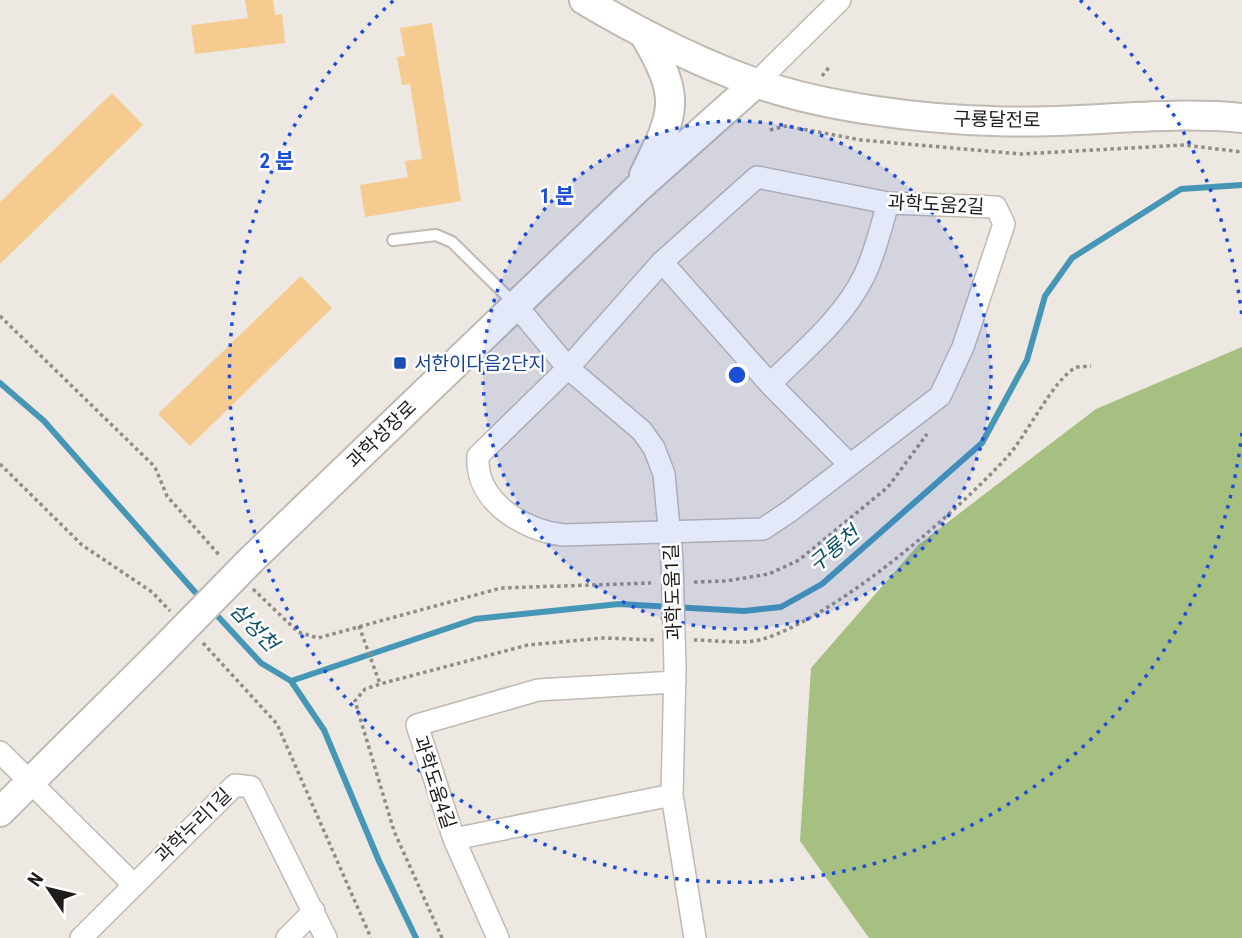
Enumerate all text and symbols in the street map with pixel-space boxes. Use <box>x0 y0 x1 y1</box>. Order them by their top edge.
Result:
street label: 구룡달전로 <box>953 107 1041 132</box>
text: 2 분 <box>260 149 294 173</box>
text: 1 분 <box>540 184 574 208</box>
street label: 과학도움2길 <box>887 190 985 219</box>
place label: 서한이다음2단지 <box>414 352 546 375</box>
marker: 서한이다음2단지 <box>392 355 408 371</box>
centre of rings <box>725 363 749 387</box>
street label: 과학성장로 <box>342 396 421 473</box>
water label: 구룡천 <box>804 519 866 577</box>
street label: 과학도움1길 <box>659 543 686 641</box>
water label: 삼성천 <box>225 598 285 658</box>
street label: 과학도움4길 <box>409 733 460 832</box>
street label: 과학누리1길 <box>151 783 236 867</box>
north arrow <box>14 854 84 924</box>
text: N <box>23 868 48 891</box>

